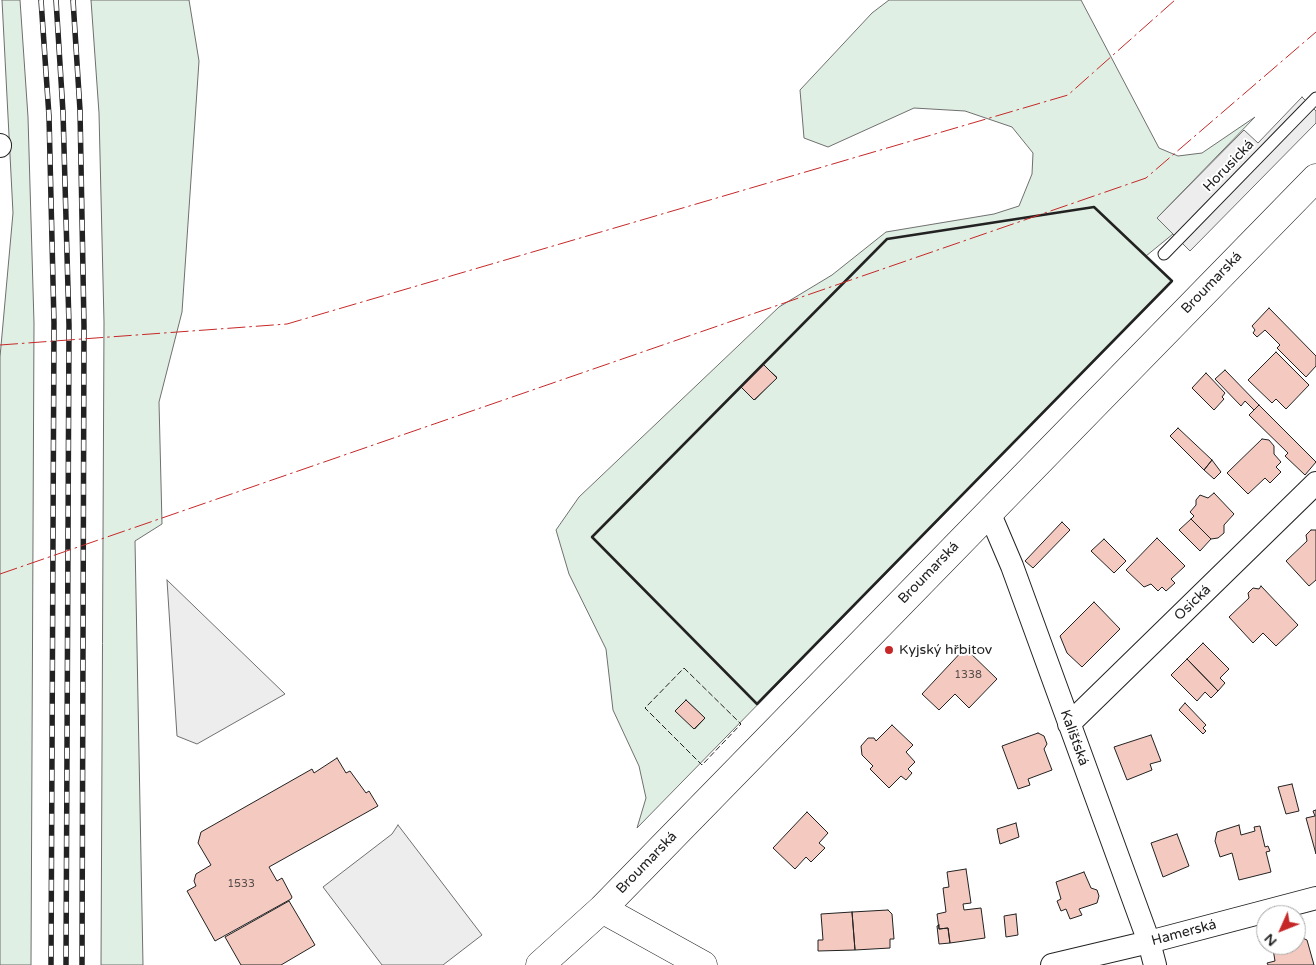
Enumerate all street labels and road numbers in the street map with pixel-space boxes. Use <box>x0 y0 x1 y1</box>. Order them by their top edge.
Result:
street label: Horusická <box>1200 136 1258 196</box>
street label: Broumarská <box>1178 248 1246 318</box>
street label: Broumarská <box>895 538 963 608</box>
street label: Osická <box>1171 582 1215 624</box>
street label: Kališťská <box>1056 708 1092 768</box>
street label: Broumarská <box>613 828 681 898</box>
street label: Hamerská <box>1150 916 1218 950</box>

